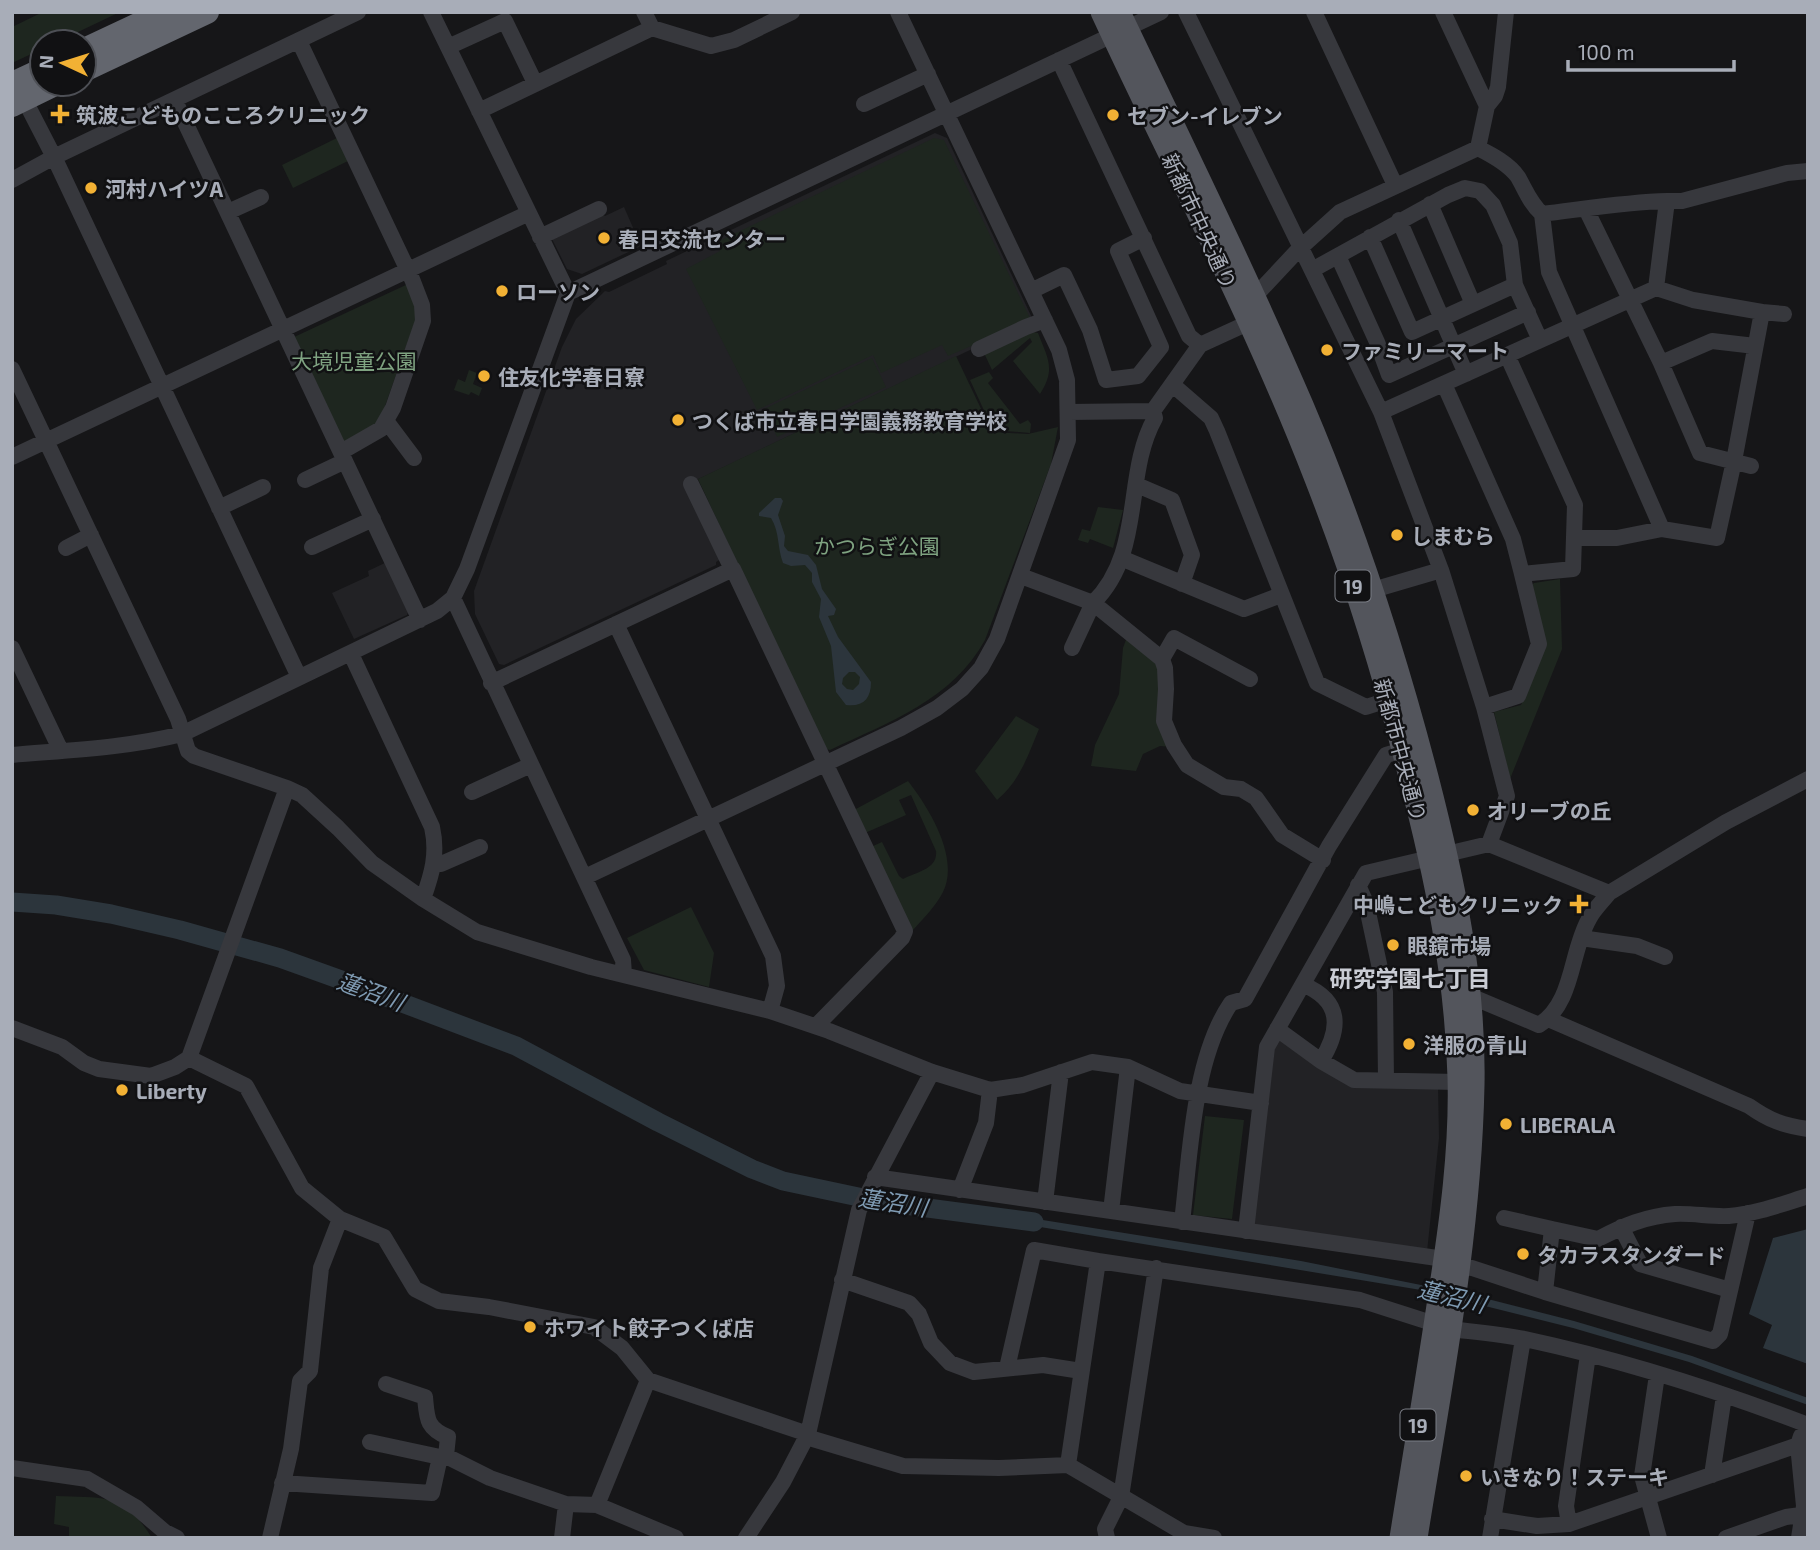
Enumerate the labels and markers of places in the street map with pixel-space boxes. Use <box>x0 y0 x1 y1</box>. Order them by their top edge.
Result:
place label: 筑波こどものこころクリニック <box>76 102 370 127</box>
place label: セブン-イレブン <box>1127 103 1283 128</box>
marker: 筑波こどものこころクリニック <box>50 104 70 124</box>
marker: セブン-イレブン <box>1105 107 1121 123</box>
place label: 河村ハイツA <box>105 176 224 201</box>
marker: 河村ハイツA <box>83 180 99 196</box>
place label: 春日交流センター <box>618 226 786 251</box>
marker: 春日交流センター <box>596 230 612 246</box>
place label: ローソン <box>516 279 600 304</box>
marker: ローソン <box>494 283 510 299</box>
place label: ファミリーマート <box>1341 338 1509 363</box>
marker: ファミリーマート <box>1319 342 1335 358</box>
place label: 住友化学春日寮 <box>498 364 645 389</box>
marker: 住友化学春日寮 <box>476 368 492 384</box>
place label: つくば市立春日学園義務教育学校 <box>692 408 1007 433</box>
marker: つくば市立春日学園義務教育学校 <box>670 412 686 428</box>
place label: しまむら <box>1411 523 1495 548</box>
marker: しまむら <box>1389 527 1405 543</box>
place label: オリーブの丘 <box>1487 798 1612 823</box>
marker: オリーブの丘 <box>1465 802 1481 818</box>
place label: 中嶋こどもクリニック <box>1353 892 1563 917</box>
marker: 中嶋こどもクリニック <box>1569 894 1589 914</box>
place label: 眼鏡市場 <box>1407 933 1491 958</box>
marker: 眼鏡市場 <box>1385 937 1401 953</box>
place label: 洋服の青山 <box>1423 1032 1528 1057</box>
marker: 洋服の青山 <box>1401 1036 1417 1052</box>
place label: Liberty <box>136 1078 207 1104</box>
marker: Liberty <box>114 1082 130 1098</box>
place label: LIBERALA <box>1520 1112 1616 1137</box>
marker: LIBERALA <box>1498 1116 1514 1132</box>
place label: タカラスタンダード <box>1537 1242 1726 1267</box>
marker: タカラスタンダード <box>1515 1246 1531 1262</box>
place label: ホワイト餃子つくば店 <box>544 1315 754 1340</box>
marker: ホワイト餃子つくば店 <box>522 1319 538 1335</box>
place label: いきなり！ステーキ <box>1480 1464 1669 1489</box>
marker: いきなり！ステーキ <box>1458 1468 1474 1484</box>

